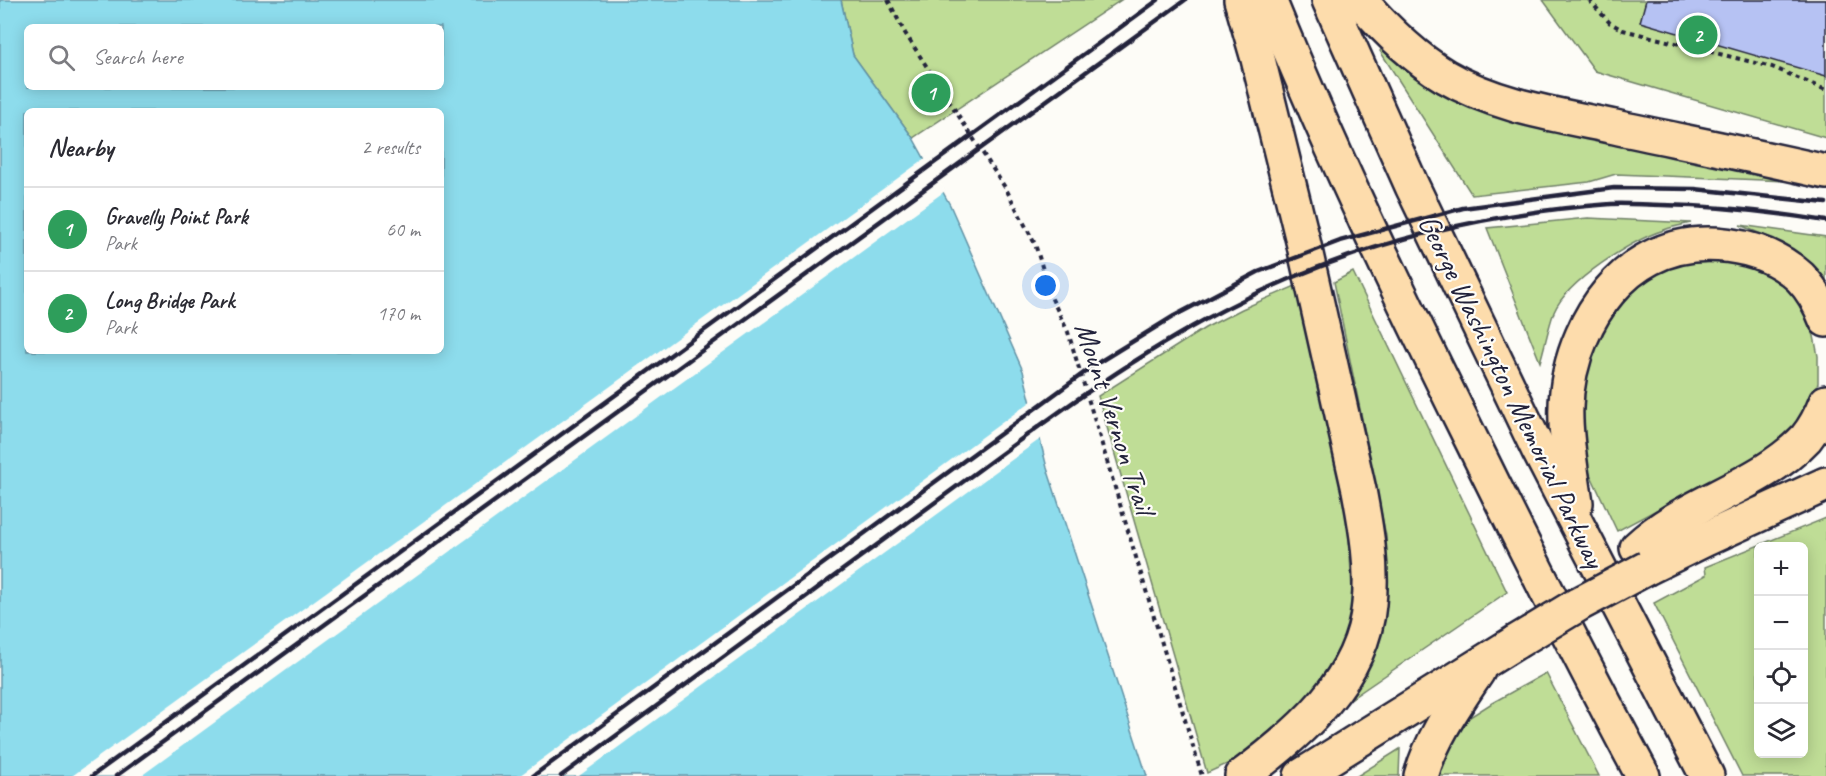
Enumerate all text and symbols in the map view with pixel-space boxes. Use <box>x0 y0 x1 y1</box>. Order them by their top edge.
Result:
pin: 2 <box>1678 12 1718 57</box>
search box <box>24 24 444 90</box>
icon: search <box>45 41 78 74</box>
text: Search here <box>93 43 183 71</box>
pin: 1 <box>912 70 950 116</box>
text: Nearby <box>48 131 113 164</box>
text: 2 results <box>361 135 420 160</box>
text: Gravelly Point Park <box>105 203 248 231</box>
street label: George Washington Memorial Parkway <box>1410 208 1615 576</box>
text: 1 <box>63 217 72 242</box>
text: 60 m <box>386 217 420 242</box>
text: Park <box>105 231 137 256</box>
your location <box>1031 271 1060 300</box>
text: Long Bridge Park <box>105 287 234 315</box>
text: 2 <box>63 301 72 326</box>
text: 170 m <box>377 301 420 326</box>
text: Park <box>105 315 137 340</box>
street label: Mount Vernon Trail <box>1066 318 1165 523</box>
map controls <box>1754 542 1808 758</box>
button: + <box>1754 542 1808 596</box>
button: − <box>1754 596 1808 650</box>
button: locate <box>1754 650 1808 704</box>
button: layers <box>1754 704 1808 758</box>

